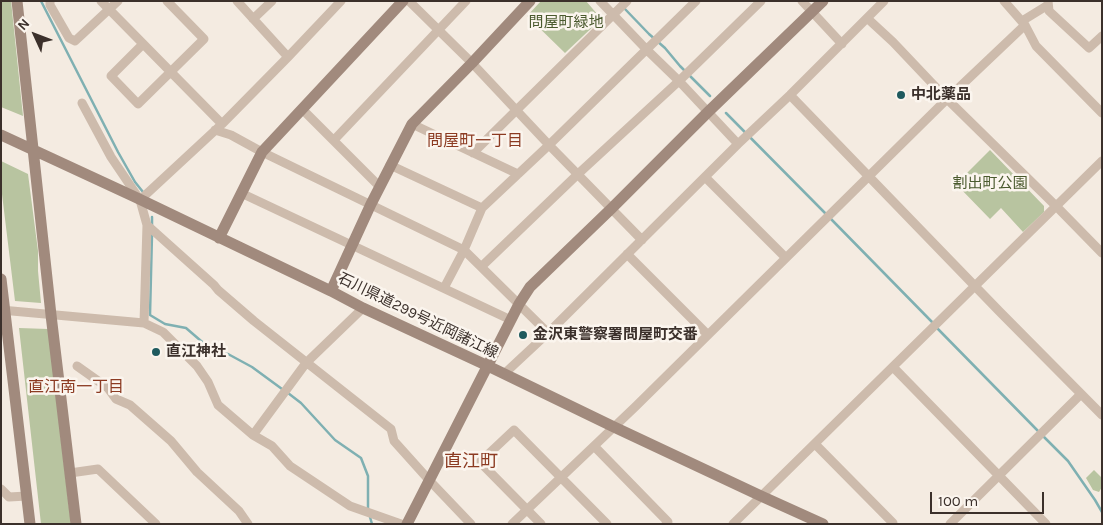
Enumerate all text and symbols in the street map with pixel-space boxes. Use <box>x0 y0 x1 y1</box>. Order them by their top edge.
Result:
north arrow <box>10 10 60 60</box>
park label: 問屋町緑地 <box>529 14 603 32</box>
text: N <box>14 15 33 34</box>
place label: 中北薬品 <box>911 86 971 104</box>
marker: 中北薬品 <box>895 89 907 101</box>
district label: 問屋町一丁目 <box>427 131 523 151</box>
park label: 割出町公園 <box>953 175 1027 193</box>
street label: 石川県道299号近岡諸江線 <box>335 269 501 363</box>
place label: 金沢東警察署問屋町交番 <box>533 326 698 344</box>
marker: 金沢東警察署問屋町交番 <box>517 329 529 341</box>
place label: 直江神社 <box>166 343 226 361</box>
marker: 直江神社 <box>150 346 162 358</box>
district label: 直江南一丁目 <box>28 377 124 397</box>
district label: 直江町 <box>444 451 498 473</box>
scale bar <box>933 482 1047 514</box>
text: 100 m <box>938 492 978 510</box>

